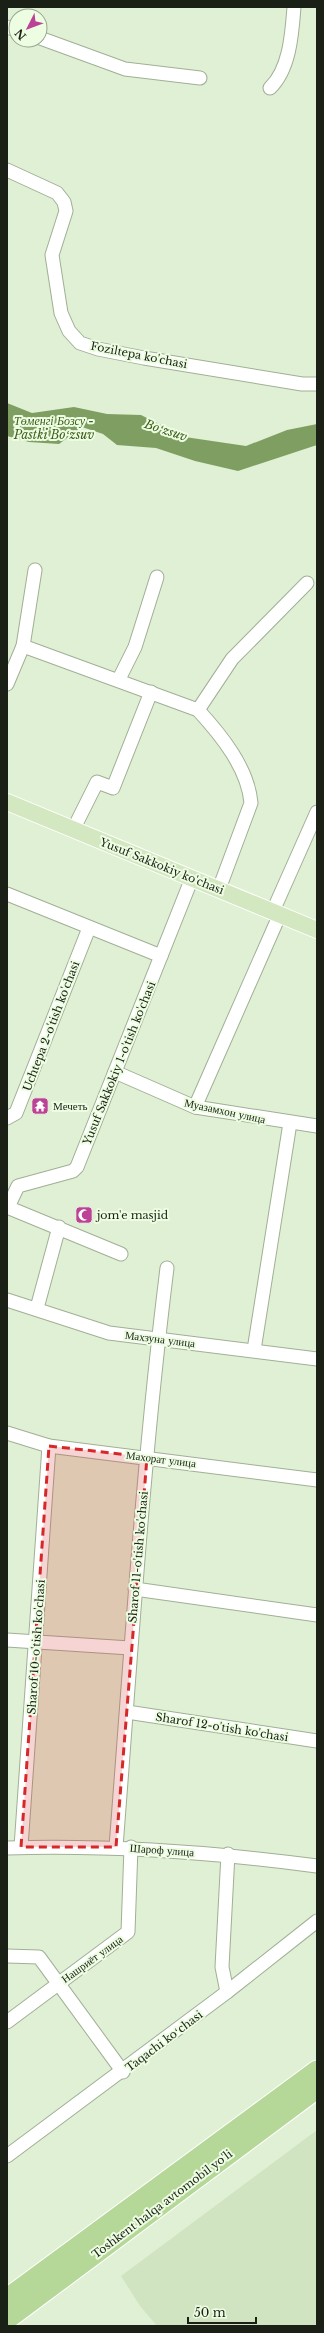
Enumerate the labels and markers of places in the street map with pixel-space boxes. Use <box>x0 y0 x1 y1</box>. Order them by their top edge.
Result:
temple icon: Мечеть <box>30 1096 50 1116</box>
place label: Мечеть <box>53 1099 87 1113</box>
mosque icon: jom'e masjid <box>74 1205 94 1225</box>
place label: jom'e masjid <box>95 1208 169 1222</box>

